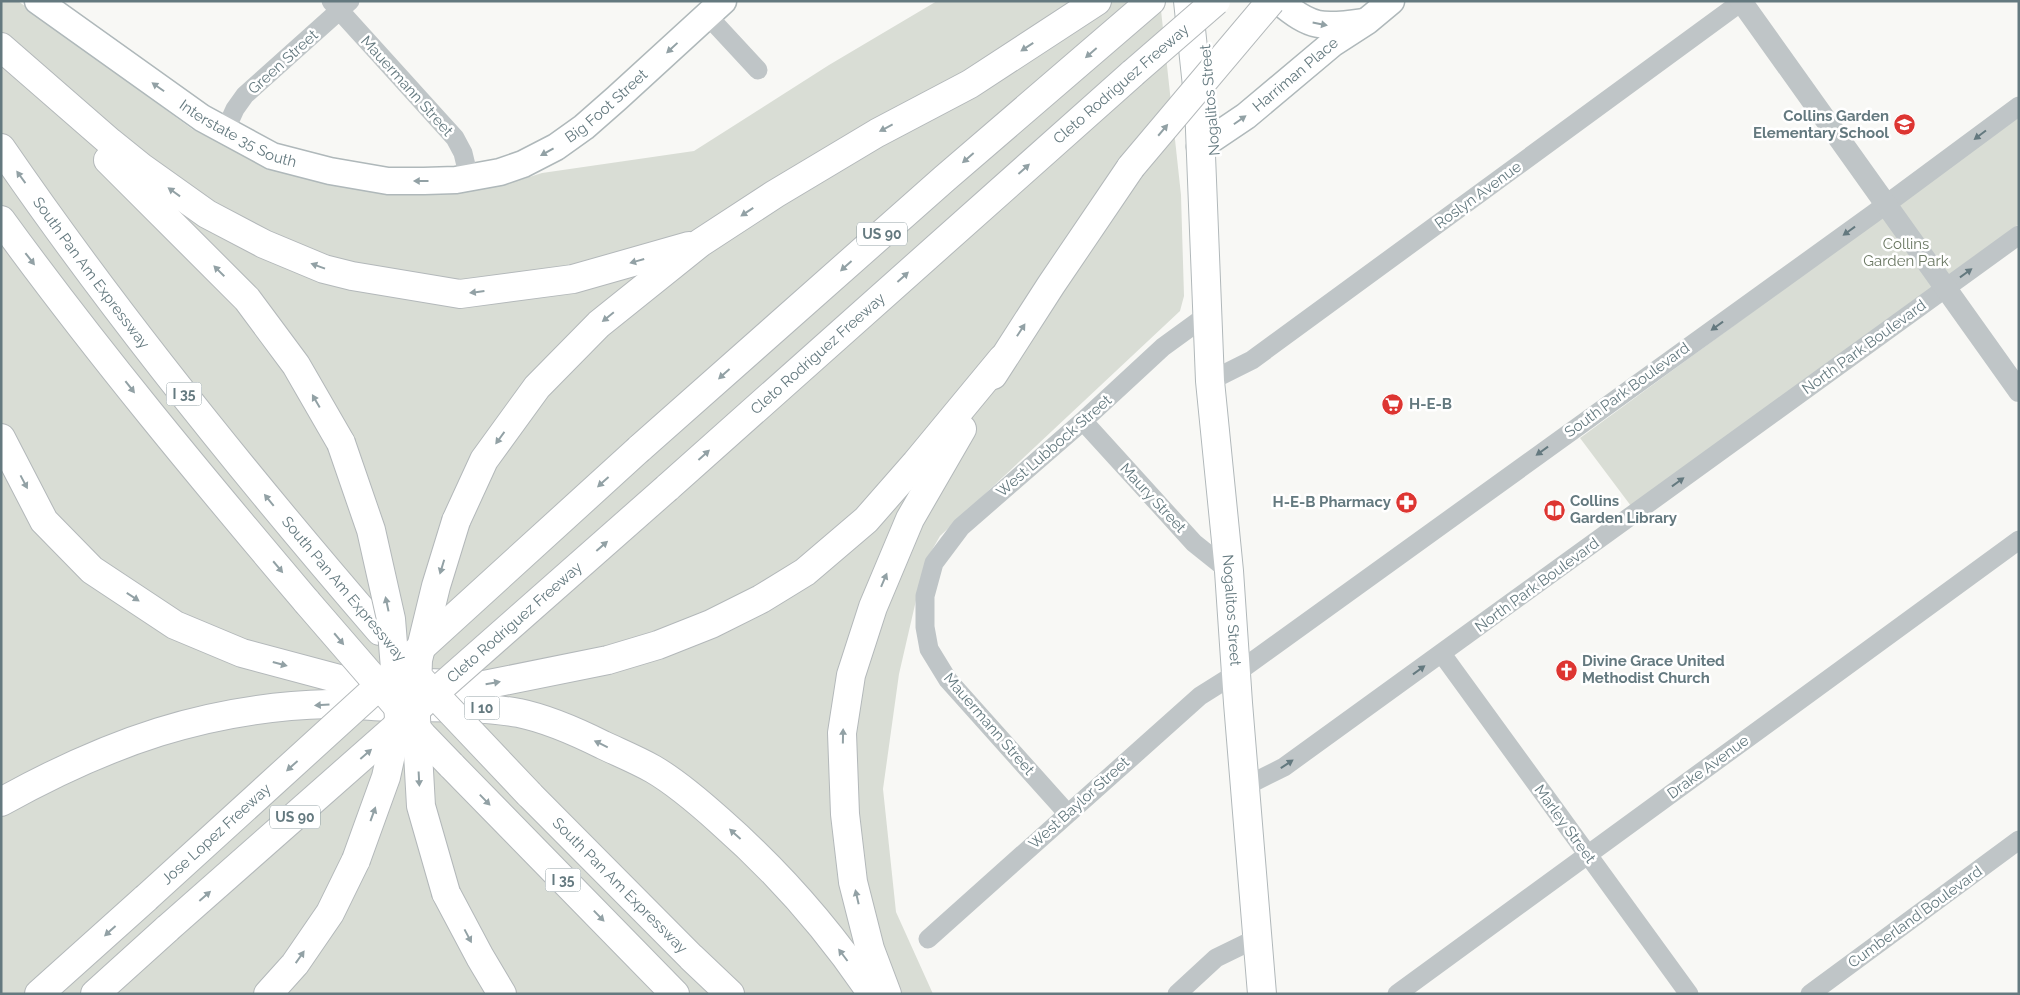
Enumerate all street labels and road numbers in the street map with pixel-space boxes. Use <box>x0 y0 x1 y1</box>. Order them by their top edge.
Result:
street label: Cleto Rodriguez Freeway <box>1049 20 1193 148</box>
street label: Green Street <box>244 26 322 98</box>
street label: Mauermann Street <box>357 32 457 140</box>
street label: Harriman Place <box>1249 33 1342 116</box>
street label: Nogalitos Street <box>1196 44 1224 156</box>
street label: Big Foot Street <box>562 66 651 147</box>
street label: Interstate 35 South <box>176 96 298 171</box>
street label: Roslyn Avenue <box>1431 158 1525 232</box>
street label: South Pan Am Expressway <box>29 194 153 352</box>
road number: US 90 <box>857 222 907 245</box>
street label: Cleto Rodriguez Freeway <box>747 289 889 418</box>
street label: North Park Boulevard <box>1799 296 1929 398</box>
street label: South Park Boulevard <box>1561 339 1693 441</box>
road number: I 35 <box>166 382 202 406</box>
street label: West Lubbock Street <box>993 391 1115 501</box>
street label: Maury Street <box>1116 459 1190 537</box>
street label: South Pan Am Expressway <box>278 513 410 665</box>
street label: North Park Boulevard <box>1472 534 1602 636</box>
street label: Nogalitos Street <box>1218 554 1244 667</box>
street label: Cleto Rodriguez Freeway <box>443 558 586 687</box>
street label: Mauermann Street <box>940 669 1038 779</box>
road number: I 10 <box>464 696 500 720</box>
street label: Drake Avenue <box>1664 731 1752 803</box>
street label: West Baylor Street <box>1025 753 1133 853</box>
street label: Jose Lopez Freeway <box>158 780 275 888</box>
street label: Marley Street <box>1531 781 1599 867</box>
road number: US 90 <box>270 806 320 829</box>
street label: South Pan Am Expressway <box>549 814 691 957</box>
street label: Cumberland Boulevard <box>1844 862 1986 972</box>
road number: I 35 <box>546 868 580 892</box>

